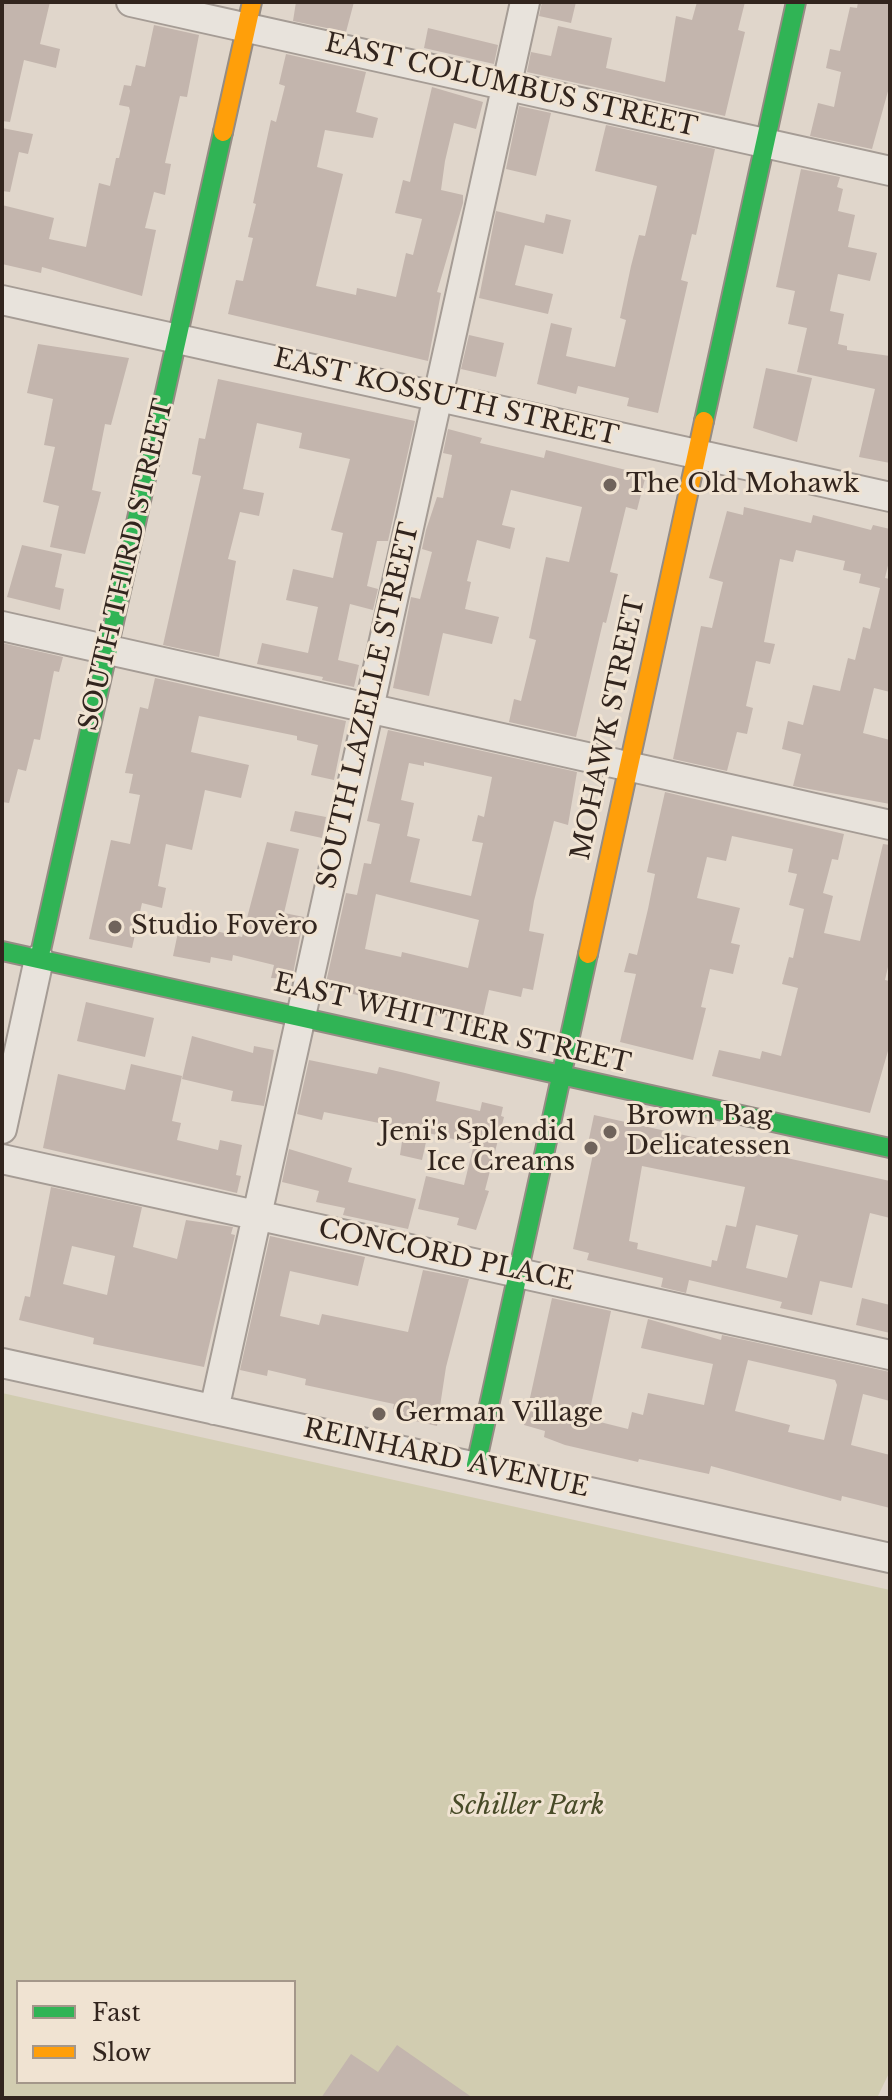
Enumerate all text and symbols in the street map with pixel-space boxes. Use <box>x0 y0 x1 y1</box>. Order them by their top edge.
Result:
street label: EAST COLUMBUS STREET <box>322 28 700 144</box>
street label: EAST KOSSUTH STREET <box>271 343 621 453</box>
street label: SOUTH THIRD STREET <box>74 396 180 734</box>
place label: The Old Mohawk <box>626 469 859 501</box>
marker: The Old Mohawk <box>601 476 619 494</box>
street label: SOUTH LAZELLE STREET <box>312 520 426 892</box>
street label: MOHAWK STREET <box>566 593 652 863</box>
place label: Studio Fovèro <box>131 911 318 943</box>
marker: Studio Fovèro <box>106 918 124 936</box>
street label: EAST WHITTIER STREET <box>271 968 633 1080</box>
place label: Brown Bag Delicatessen <box>626 1101 791 1162</box>
place label: Jeni's Splendid Ice Creams <box>380 1117 575 1178</box>
marker: Brown Bag Delicatessen <box>601 1123 619 1141</box>
marker: Jeni's Splendid Ice Creams <box>582 1139 600 1157</box>
street label: CONCORD PLACE <box>315 1214 577 1298</box>
place label: German Village <box>395 1398 603 1430</box>
marker: German Village <box>370 1405 388 1423</box>
street label: REINHARD AVENUE <box>301 1414 591 1504</box>
park label: Schiller Park <box>450 1791 604 1823</box>
legend <box>16 1980 296 2084</box>
text: Fast <box>92 1998 140 2027</box>
text: Slow <box>92 2038 151 2067</box>

